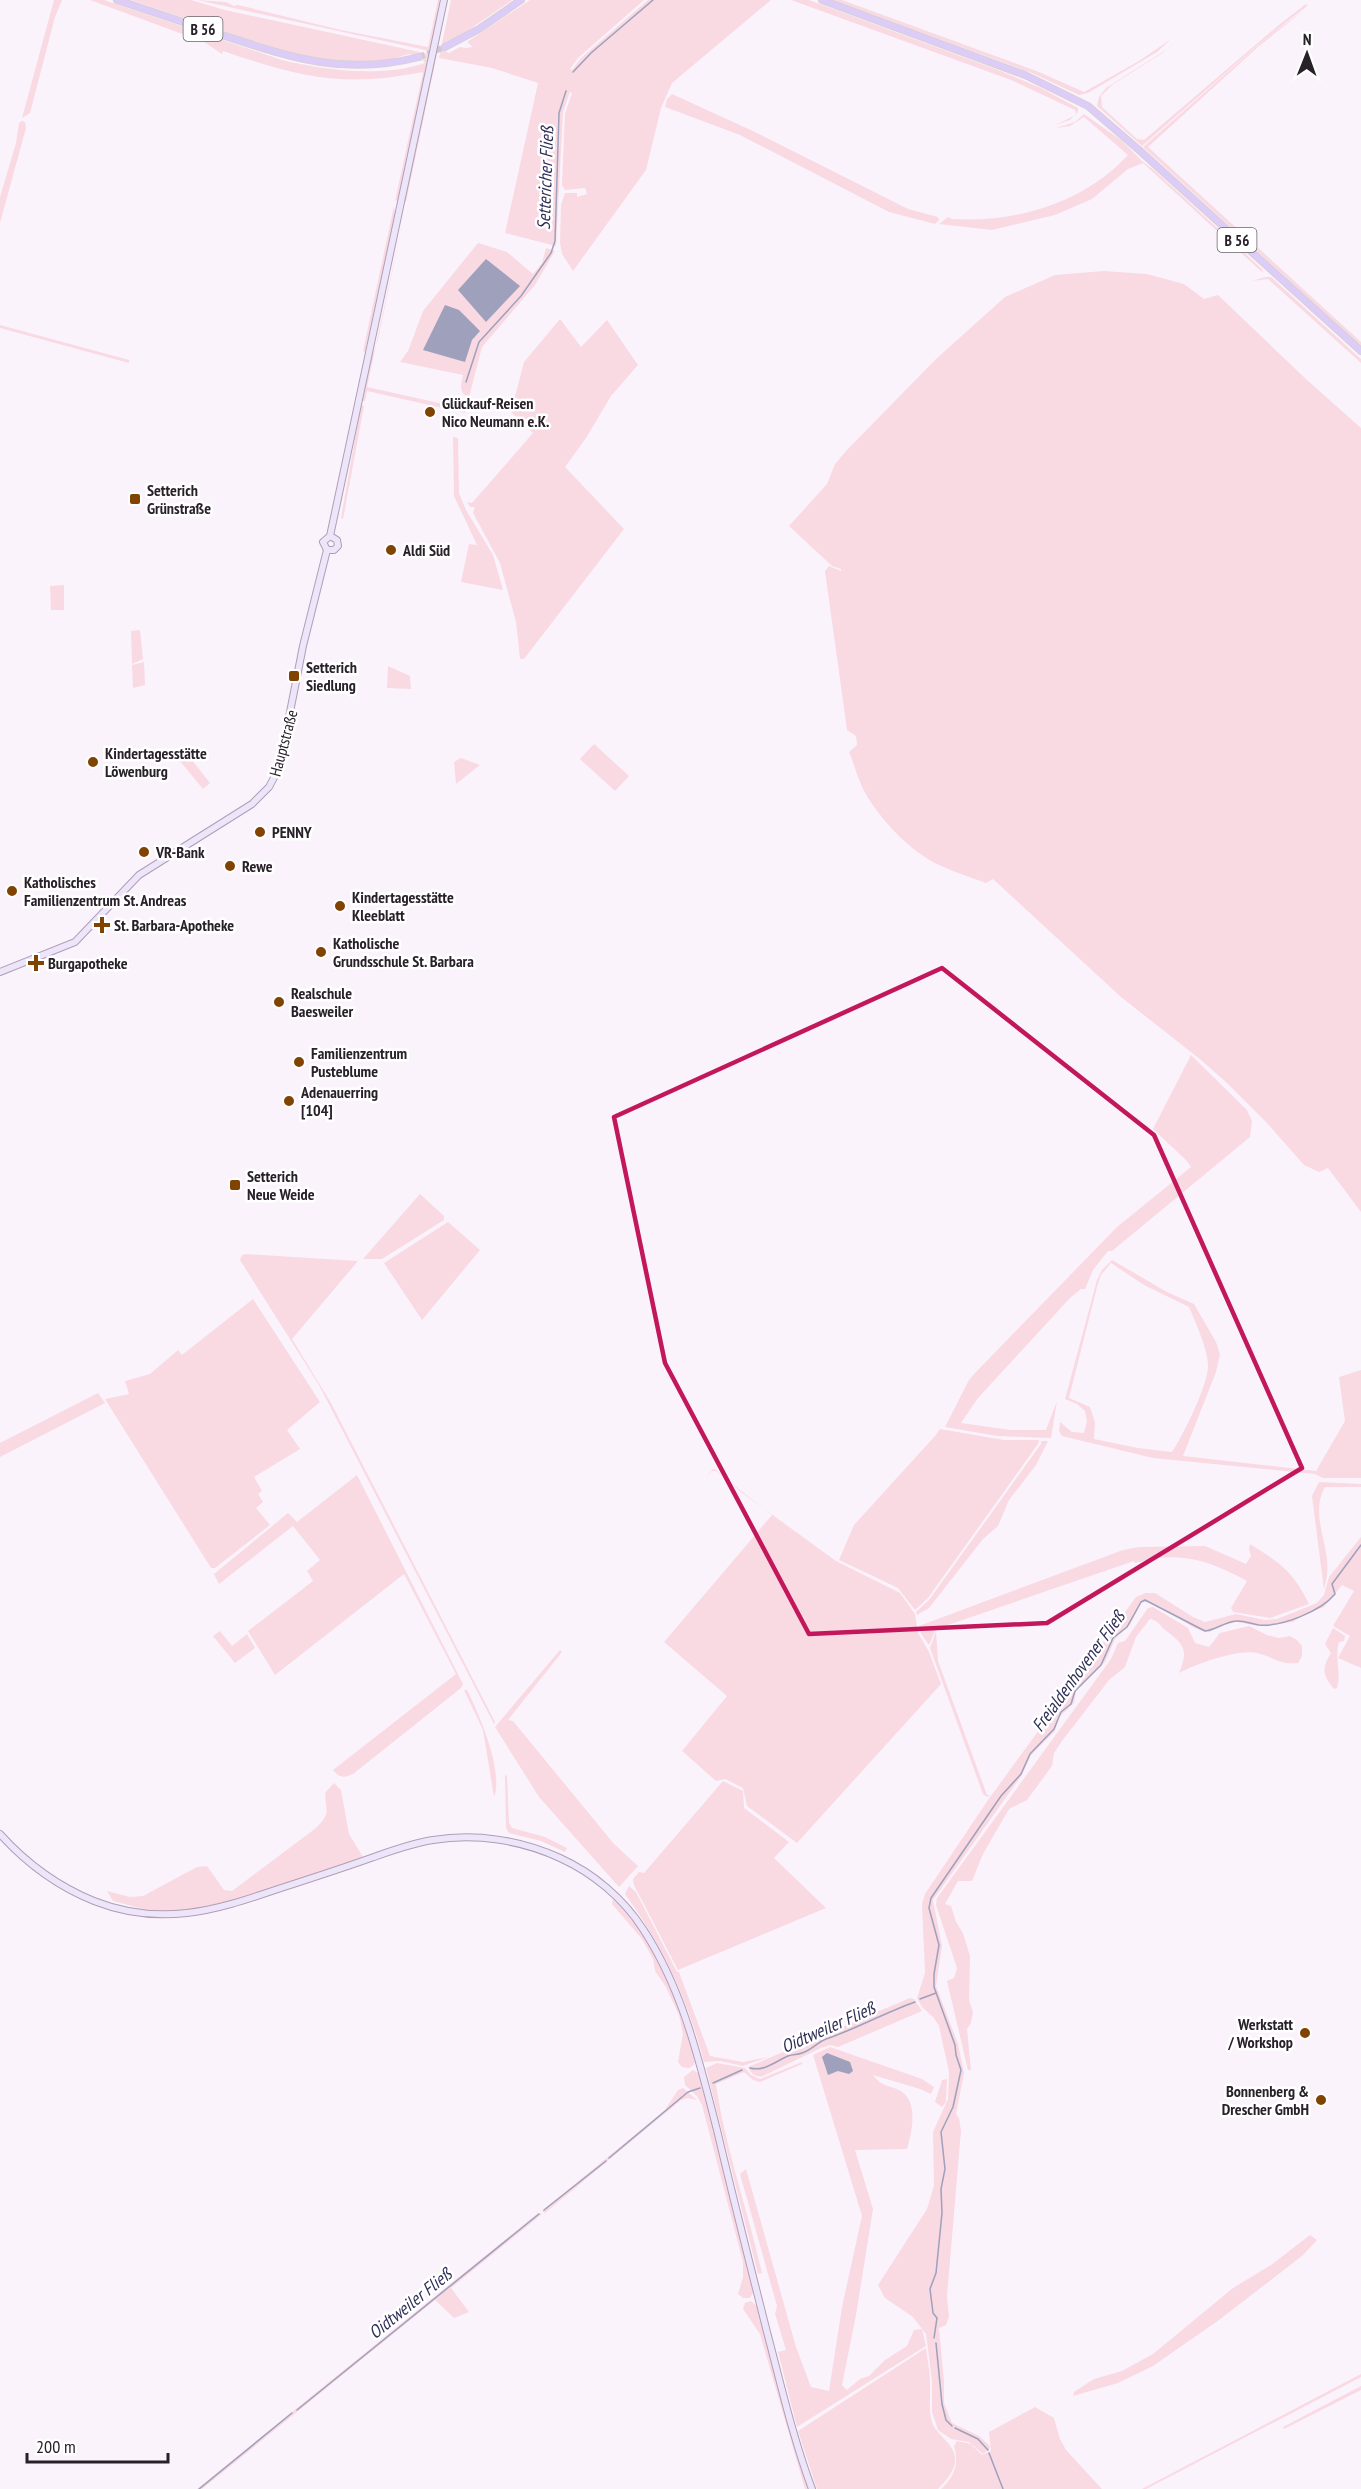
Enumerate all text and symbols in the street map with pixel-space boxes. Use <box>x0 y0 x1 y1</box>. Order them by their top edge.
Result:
road number: B 56 <box>184 17 222 41</box>
north arrow <box>1277 24 1337 84</box>
text: N <box>1303 29 1312 49</box>
water label: Settericher Fließ <box>532 125 558 230</box>
road number: B 56 <box>1218 228 1256 252</box>
place label: Glückauf-Reisen Nico Neumann e.K. <box>442 393 549 431</box>
marker: Glückauf-Reisen Nico Neumann e.K. <box>423 405 437 419</box>
place label: Setterich Grünstraße <box>147 480 211 518</box>
marker: Setterich Grünstraße <box>128 492 142 506</box>
place label: Aldi Süd <box>402 540 450 560</box>
marker: Aldi Süd <box>384 543 398 557</box>
place label: Setterich Siedlung <box>306 657 357 695</box>
marker: Setterich Siedlung <box>287 669 301 683</box>
street label: Hauptstraße <box>265 707 301 779</box>
place label: Kindertagesstätte Löwenburg <box>105 743 207 781</box>
marker: Kindertagesstätte Löwenburg <box>86 755 100 769</box>
place label: PENNY <box>272 822 312 842</box>
marker: PENNY <box>253 825 267 839</box>
place label: VR-Bank <box>155 842 205 862</box>
marker: VR-Bank <box>137 845 151 859</box>
place label: Rewe <box>242 856 273 876</box>
marker: Rewe <box>223 859 237 873</box>
place label: Katholisches Familienzentrum St. Andreas <box>24 872 187 910</box>
marker: Katholisches Familienzentrum St. Andreas <box>5 884 19 898</box>
place label: Kindertagesstätte Kleeblatt <box>352 887 454 925</box>
marker: Kindertagesstätte Kleeblatt <box>333 899 347 913</box>
place label: St. Barbara-Apotheke <box>114 915 234 935</box>
marker: St. Barbara-Apotheke <box>95 918 109 932</box>
place label: Katholische Grundsschule St. Barbara <box>333 933 474 971</box>
marker: Katholische Grundsschule St. Barbara <box>314 945 328 959</box>
place label: Burgapotheke <box>48 953 128 973</box>
marker: Burgapotheke <box>29 956 43 970</box>
place label: Realschule Baesweiler <box>291 983 354 1021</box>
marker: Realschule Baesweiler <box>272 995 286 1009</box>
place label: Familienzentrum Pusteblume <box>311 1043 407 1081</box>
marker: Familienzentrum Pusteblume <box>292 1055 306 1069</box>
place label: Adenauerring [104] <box>300 1082 378 1120</box>
marker: Adenauerring [104] <box>282 1094 296 1108</box>
place label: Setterich Neue Weide <box>247 1166 315 1204</box>
marker: Setterich Neue Weide <box>228 1178 242 1192</box>
water label: Freialdenhovener Fließ <box>1026 1605 1130 1736</box>
water label: Oidtweiler Fließ <box>777 1996 880 2058</box>
place label: Werkstatt / Workshop <box>1227 2014 1293 2052</box>
marker: Werkstatt / Workshop <box>1298 2026 1312 2040</box>
place label: Bonnenberg & Drescher GmbH <box>1222 2081 1309 2119</box>
marker: Bonnenberg & Drescher GmbH <box>1314 2093 1328 2107</box>
water label: Oidtweiler Fließ <box>364 2262 457 2344</box>
scale bar <box>27 2426 168 2464</box>
text: 200 m <box>36 2435 76 2458</box>

